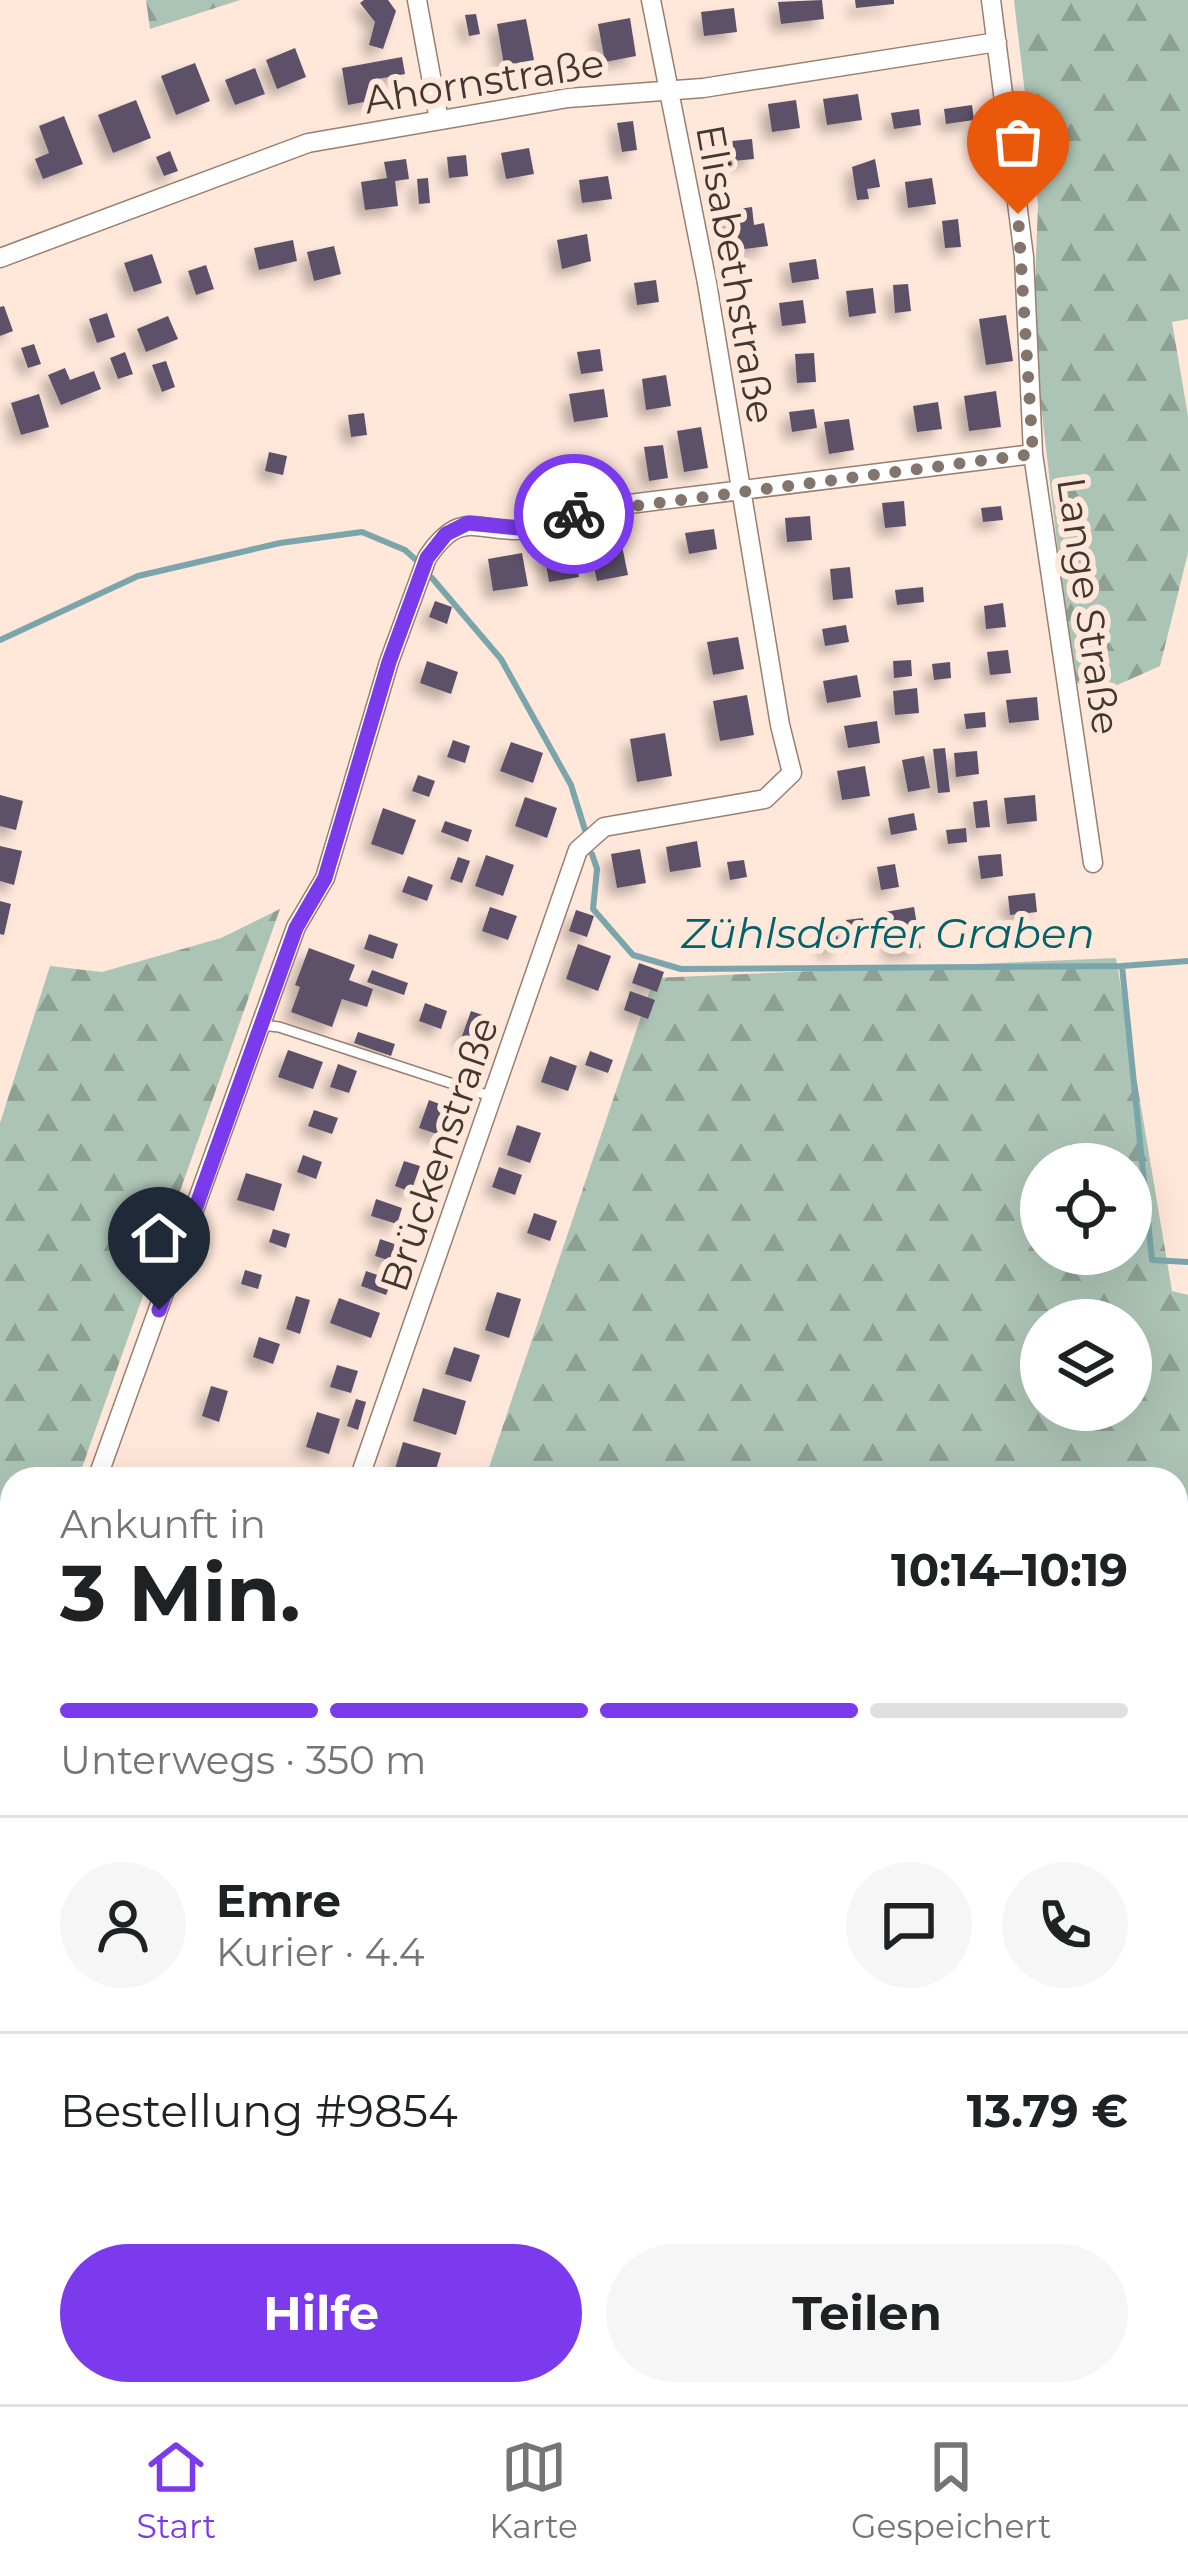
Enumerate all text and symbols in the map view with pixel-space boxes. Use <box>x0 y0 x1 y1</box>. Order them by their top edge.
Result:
street label: Ahornstraße <box>361 38 607 124</box>
pin <box>967 91 1069 214</box>
icon: bag <box>985 109 1051 175</box>
street label: Elisabethstraße <box>686 121 786 427</box>
courier <box>514 454 634 574</box>
street label: Lange Straße <box>1047 474 1131 738</box>
icon: bike <box>541 481 607 547</box>
water label: Zühlsdorfer Graben <box>680 907 1095 959</box>
street label: Brückenstraße <box>370 1011 508 1297</box>
map controls <box>1020 1143 1152 1431</box>
button: locate <box>1020 1143 1152 1275</box>
pin <box>108 1187 210 1310</box>
icon: home <box>126 1205 192 1271</box>
button: layers <box>1020 1299 1152 1431</box>
text: Ankunft in <box>60 1500 266 1548</box>
text: 10:14–10:19 <box>891 1542 1128 1597</box>
text: 3 Min. <box>60 1545 301 1641</box>
text: Unterwegs · 350 m <box>60 1736 427 1784</box>
button: person <box>60 1862 186 1988</box>
button: chat <box>846 1862 972 1988</box>
button: phone <box>1002 1862 1128 1988</box>
text: Emre <box>216 1873 341 1928</box>
text: Kurier · 4.4 <box>216 1928 425 1976</box>
text: Bestellung #9854 <box>60 2083 458 2138</box>
text: 13.79 € <box>967 2083 1128 2138</box>
button: Hilfe <box>60 2244 582 2382</box>
button: Teilen <box>606 2244 1128 2382</box>
tab: Start <box>137 2434 216 2546</box>
tab: Karte <box>489 2434 578 2546</box>
tab: Gespeichert <box>851 2434 1051 2546</box>

